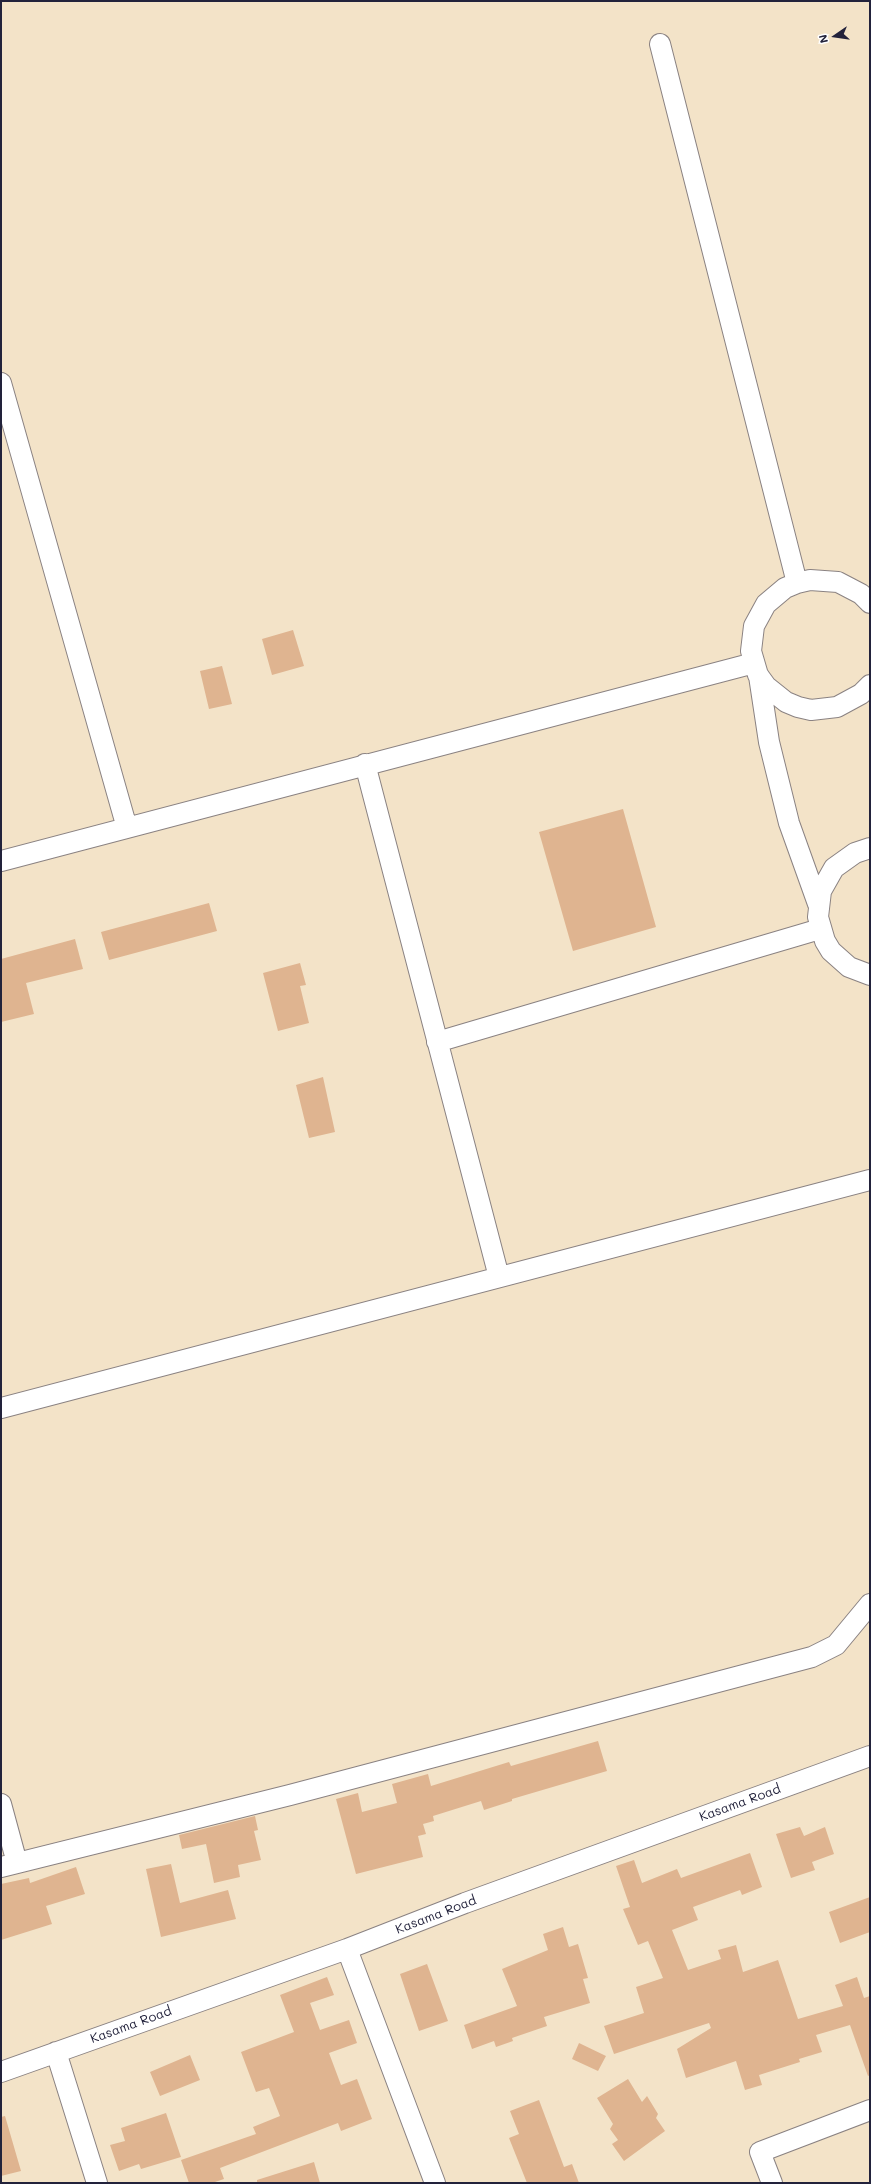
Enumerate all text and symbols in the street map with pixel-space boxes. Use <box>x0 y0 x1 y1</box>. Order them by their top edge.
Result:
north arrow <box>815 16 855 56</box>
text: N <box>815 33 831 45</box>
street label: Kasama Road <box>697 1781 783 1825</box>
street label: Kasama Road <box>393 1892 479 1938</box>
street label: Kasama Road <box>88 2003 174 2047</box>

